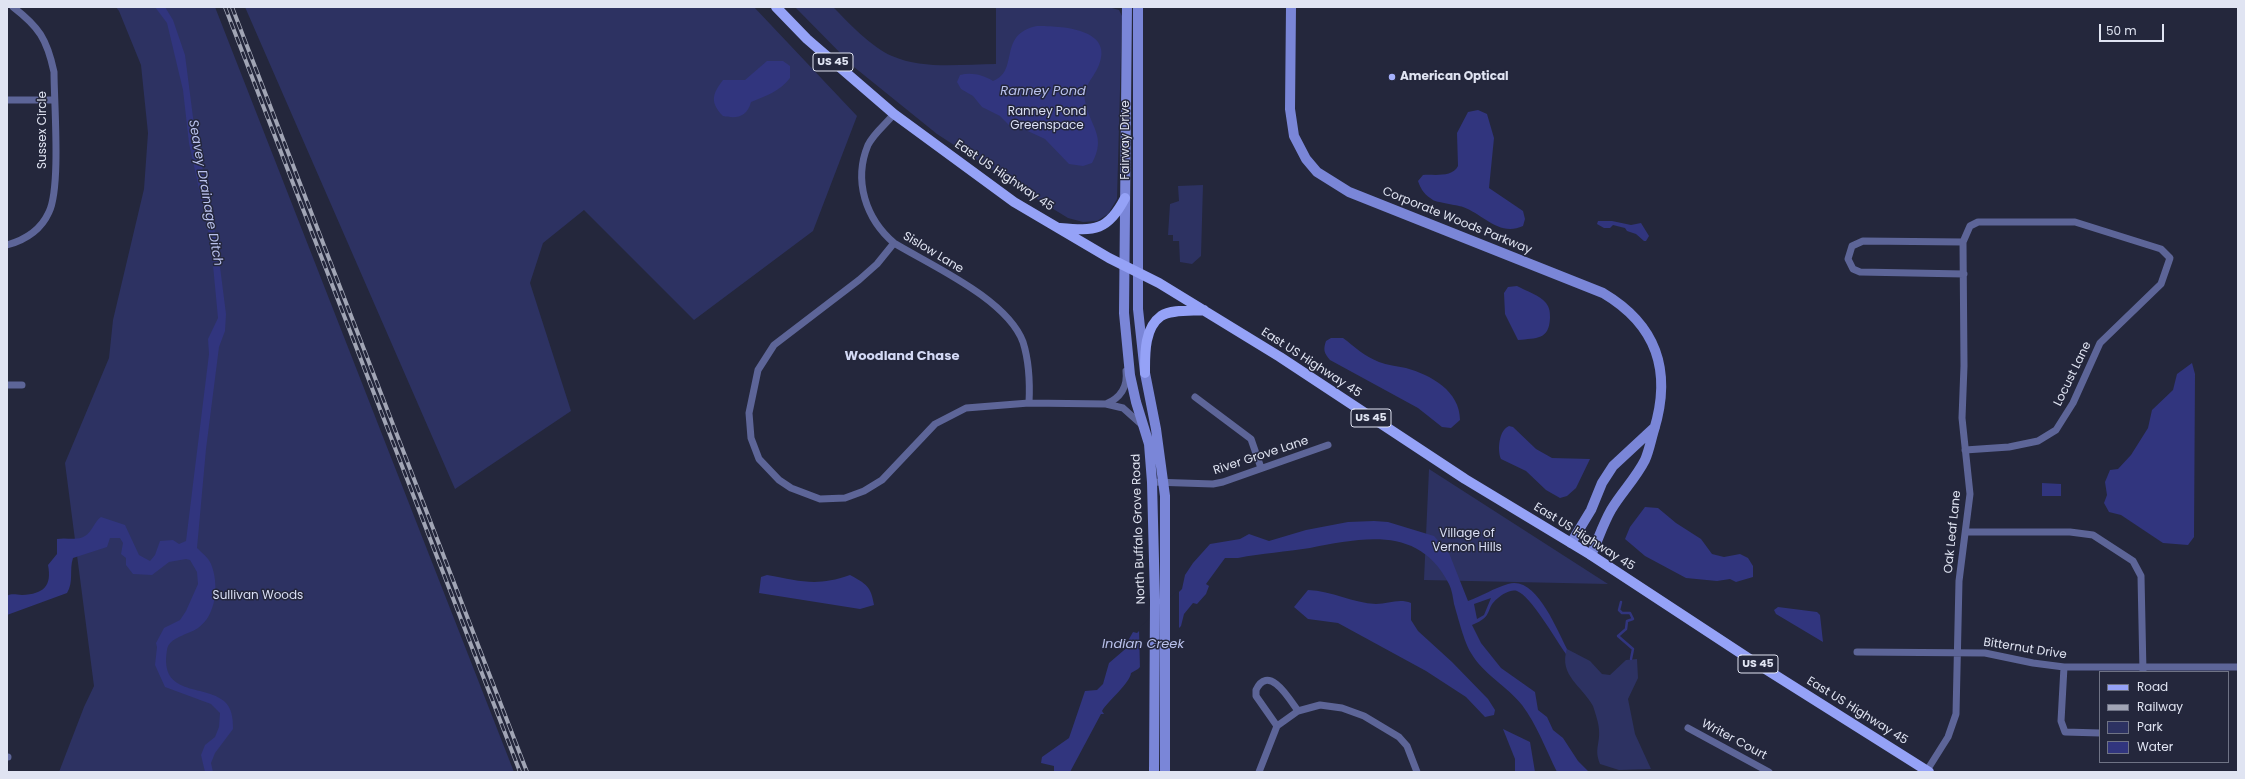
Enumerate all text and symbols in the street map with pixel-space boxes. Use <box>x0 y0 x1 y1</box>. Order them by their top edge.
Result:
scale bar <box>2101 16 2166 42</box>
text: 50 m <box>2106 22 2137 39</box>
road number: US 45 <box>813 53 853 71</box>
place label: American Optical <box>1400 70 1509 84</box>
marker: American Optical <box>1387 72 1397 82</box>
water label: Ranney Pond <box>1000 84 1086 100</box>
street label: Sussex Circle <box>36 91 50 169</box>
street label: Fairway Drive <box>1119 100 1133 180</box>
park label: Ranney Pond Greenspace <box>1008 105 1086 133</box>
water label: Seavey Drainage Ditch <box>184 119 226 267</box>
street label: East US Highway 45 <box>952 137 1056 215</box>
street label: Corporate Woods Parkway <box>1380 184 1534 258</box>
street label: Sislow Lane <box>900 229 966 277</box>
street label: East US Highway 45 <box>1258 325 1364 401</box>
street label: Locust Lane <box>2051 339 2095 409</box>
district label: Woodland Chase <box>845 349 959 365</box>
road number: US 45 <box>1351 409 1391 427</box>
street label: River Grove Lane <box>1212 434 1310 478</box>
street label: North Buffalo Grove Road <box>1129 453 1149 605</box>
street label: Oak Leaf Lane <box>1941 490 1965 574</box>
street label: East US Highway 45 <box>1531 500 1637 574</box>
park label: Village of Vernon Hills <box>1432 527 1502 555</box>
park label: Sullivan Woods <box>213 589 303 603</box>
street label: Bitternut Drive <box>1982 635 2068 663</box>
water label: Indian Creek <box>1102 637 1184 653</box>
road number: US 45 <box>1738 655 1778 673</box>
legend <box>2099 671 2229 763</box>
street label: East US Highway 45 <box>1804 674 1910 748</box>
text: Road <box>2137 678 2168 695</box>
text: Railway <box>2137 698 2183 715</box>
street label: Writer Court <box>1699 717 1769 763</box>
text: Park <box>2137 718 2163 735</box>
text: Water <box>2137 738 2173 755</box>

